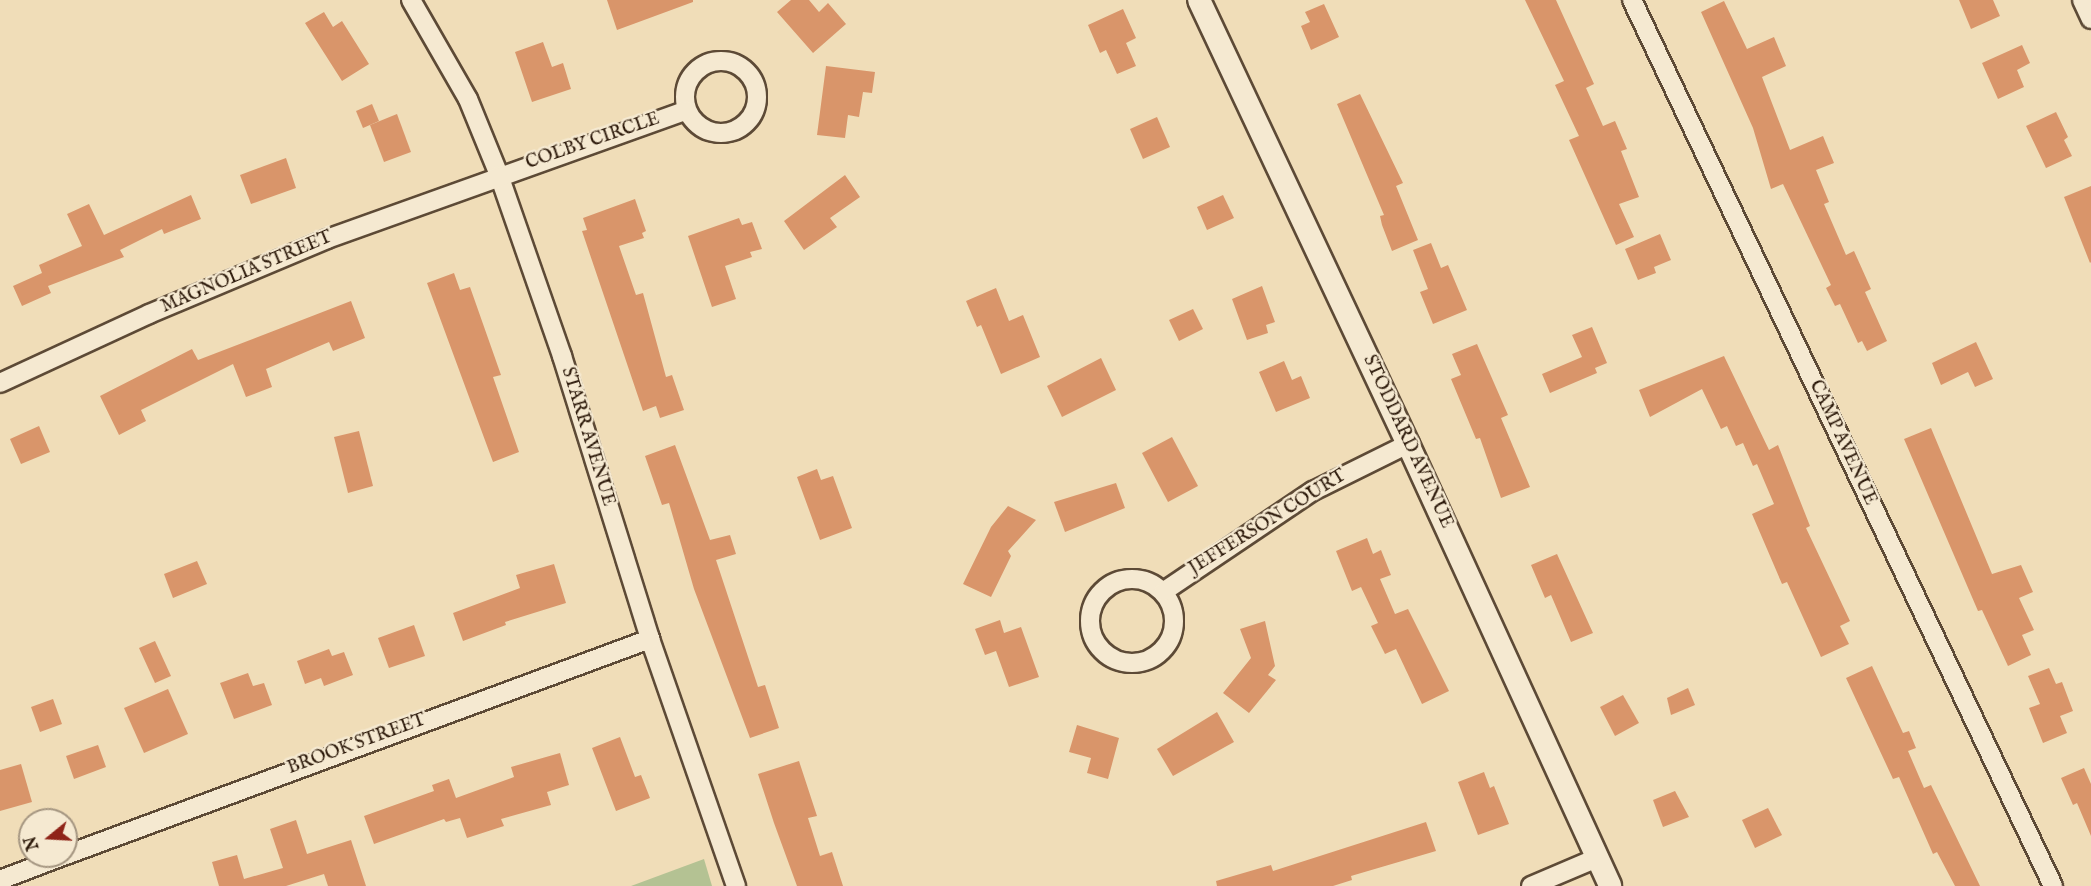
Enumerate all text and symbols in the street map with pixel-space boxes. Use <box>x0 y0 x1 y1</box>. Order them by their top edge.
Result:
street label: COLBY CIRCLE <box>523 109 663 175</box>
street label: MAGNOLIA STREET <box>158 227 336 319</box>
street label: STODDARD AVENUE <box>1357 352 1457 532</box>
street label: STARR AVENUE <box>556 365 618 509</box>
street label: CAMP AVENUE <box>1804 377 1880 509</box>
street label: JEFFERSON COURT <box>1185 466 1351 580</box>
street label: BROOK STREET <box>285 710 429 780</box>
north arrow <box>18 808 78 868</box>
text: N <box>21 833 44 853</box>

